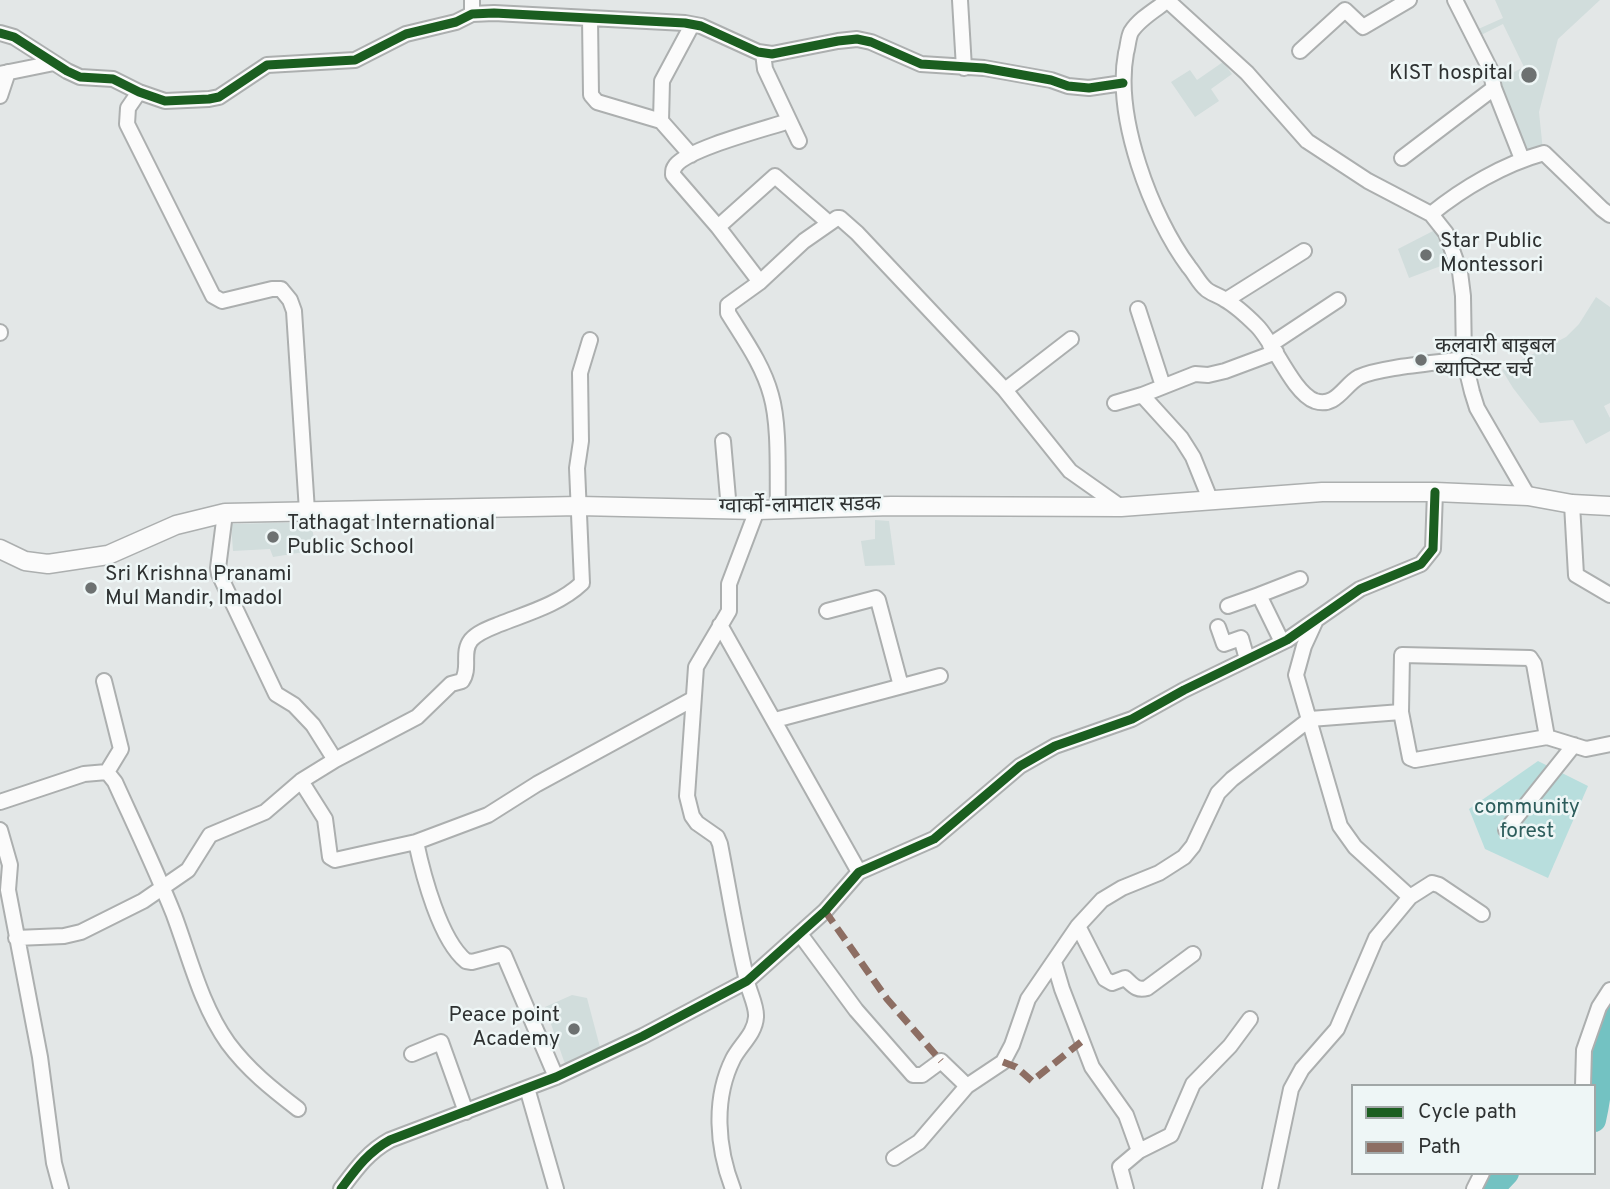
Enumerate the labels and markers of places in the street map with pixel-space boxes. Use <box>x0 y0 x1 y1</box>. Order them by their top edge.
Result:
place label: KIST hospital <box>1389 62 1513 88</box>
marker: KIST hospital <box>1519 65 1539 85</box>
place label: Star Public Montessori <box>1440 230 1543 280</box>
marker: Star Public Montessori <box>1418 247 1434 263</box>
place label: कलवारी बाइबल ब्याप्टिस्ट चर्च <box>1435 335 1555 385</box>
marker: कलवारी बाइबल ब्याप्टिस्ट चर्च <box>1413 352 1429 368</box>
place label: Tathagat International Public School <box>287 512 495 562</box>
marker: Tathagat International Public School <box>265 529 281 545</box>
place label: Sri Krishna Pranami Mul Mandir, Imadol <box>105 563 292 613</box>
marker: Sri Krishna Pranami Mul Mandir, Imadol <box>83 580 99 596</box>
place label: Peace point Academy <box>449 1004 560 1054</box>
marker: Peace point Academy <box>566 1021 582 1037</box>

